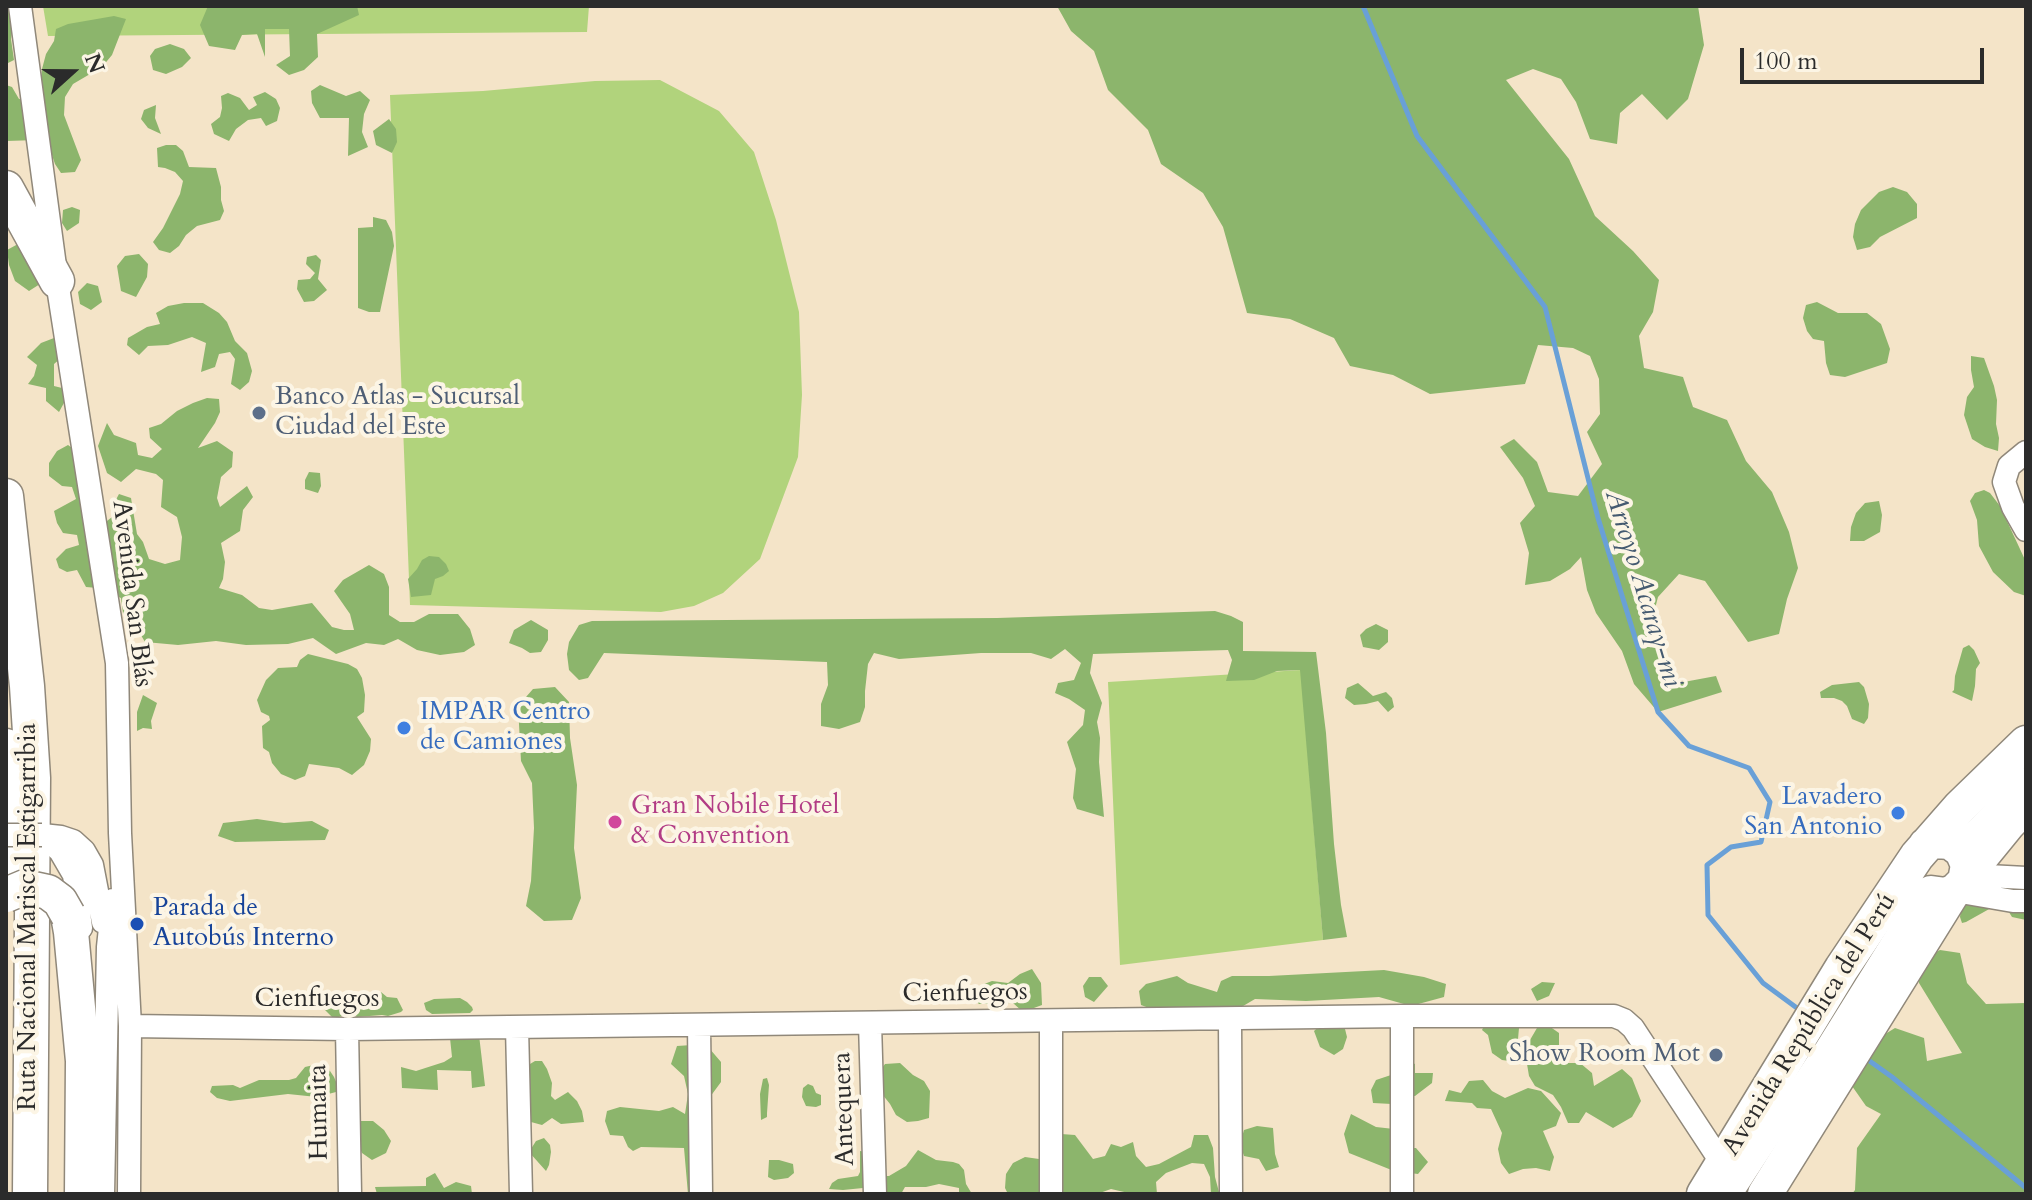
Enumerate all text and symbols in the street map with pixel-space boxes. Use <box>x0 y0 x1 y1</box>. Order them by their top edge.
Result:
north arrow <box>32 32 112 112</box>
scale bar <box>1744 32 1988 82</box>
text: 100 m <box>1754 45 1818 78</box>
text: N <box>77 49 112 78</box>
place label: Banco Atlas - Sucursal Ciudad del Este <box>275 382 520 444</box>
marker: Banco Atlas - Sucursal Ciudad del Este <box>250 404 268 422</box>
water label: Arroyo Acaray-mi <box>1596 486 1688 692</box>
street label: Avenida San Blás <box>104 499 158 689</box>
place label: IMPAR Centro de Camiones <box>420 697 590 758</box>
marker: IMPAR Centro de Camiones <box>395 719 413 737</box>
street label: Ruta Nacional Mariscal Estigarribia <box>13 723 45 1111</box>
place label: Lavadero San Antonio <box>1744 782 1882 844</box>
place label: Gran Nobile Hotel & Convention <box>631 791 839 852</box>
marker: Lavadero San Antonio <box>1889 804 1907 822</box>
marker: Gran Nobile Hotel & Convention <box>606 813 624 831</box>
street label: Avenida República del Perú <box>1716 888 1904 1162</box>
place label: Parada de Autobús Interno <box>153 893 334 954</box>
marker: Parada de Autobús Interno <box>128 915 146 933</box>
street label: Cienfuegos <box>902 977 1028 1011</box>
street label: Cienfuegos <box>254 984 380 1016</box>
place label: Show Room Mot <box>1509 1039 1700 1071</box>
marker: Show Room Mot <box>1707 1046 1725 1064</box>
street label: Antequera <box>827 1051 863 1167</box>
street label: Humaita <box>304 1064 336 1160</box>

